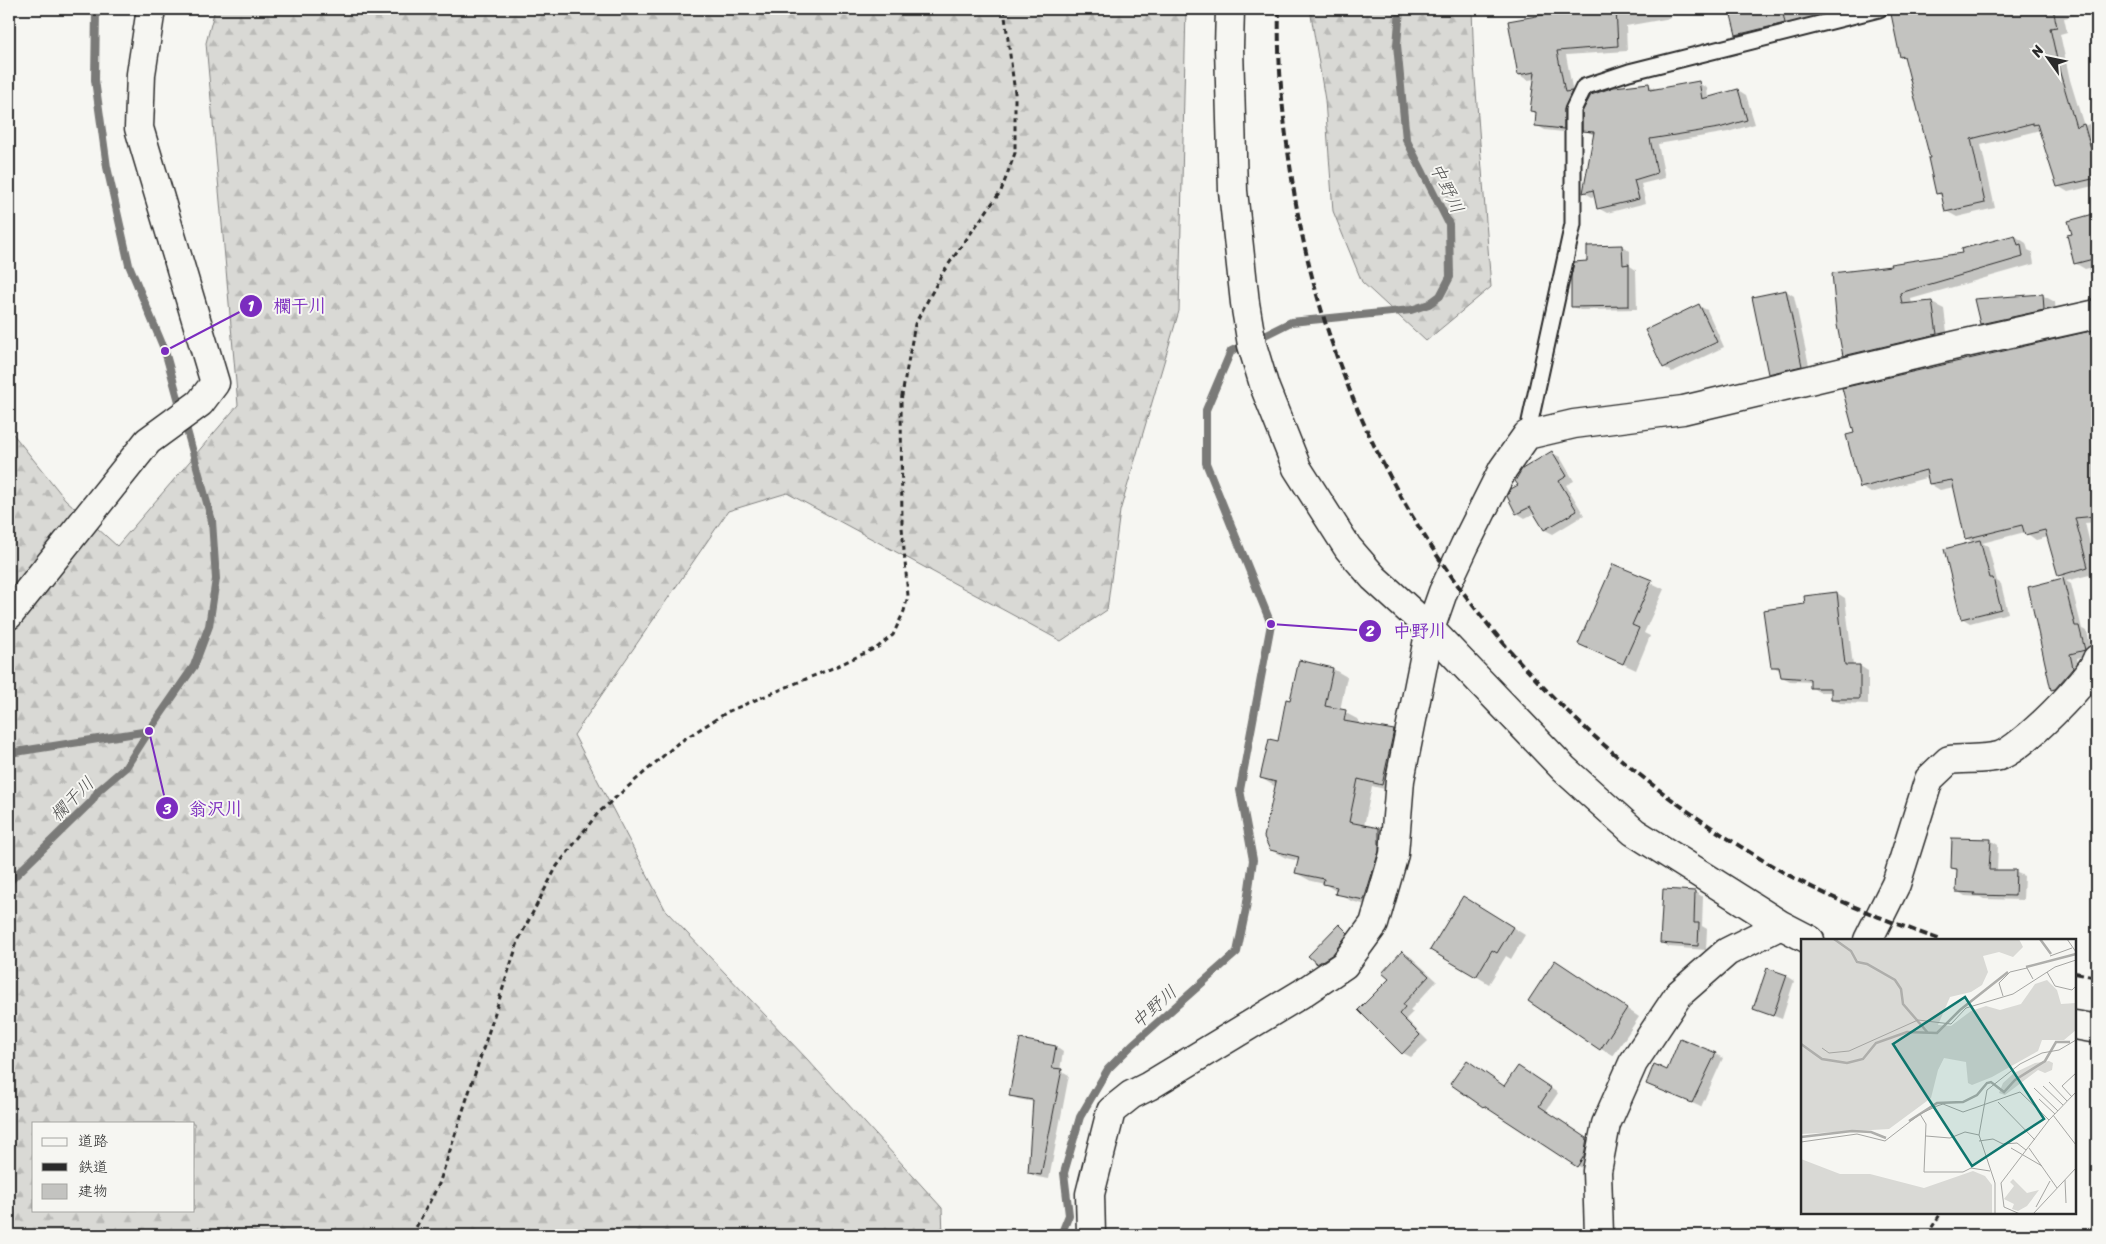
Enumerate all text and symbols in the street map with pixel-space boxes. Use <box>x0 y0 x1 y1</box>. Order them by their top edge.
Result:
north arrow <box>2024 32 2074 82</box>
text: N <box>2024 40 2051 63</box>
water label: 中野川 <box>1421 157 1473 219</box>
callout: 欄干川 <box>238 289 337 322</box>
text: 欄干川 <box>273 290 327 322</box>
text: 1 <box>248 293 255 319</box>
callout: 中野川 <box>1358 614 1457 647</box>
text: 中野川 <box>1393 615 1447 647</box>
text: 2 <box>1365 618 1375 644</box>
water label: 欄干川 <box>42 769 102 829</box>
callout: 翁沢川 <box>154 792 253 825</box>
text: 翁沢川 <box>189 793 243 825</box>
text: 3 <box>162 796 172 822</box>
inset map <box>1801 939 2076 1214</box>
water label: 中野川 <box>1123 977 1185 1037</box>
legend <box>32 1122 195 1212</box>
text: 道路 <box>78 1128 108 1154</box>
text: 鉄道 <box>78 1154 108 1180</box>
text: 建物 <box>78 1178 108 1204</box>

